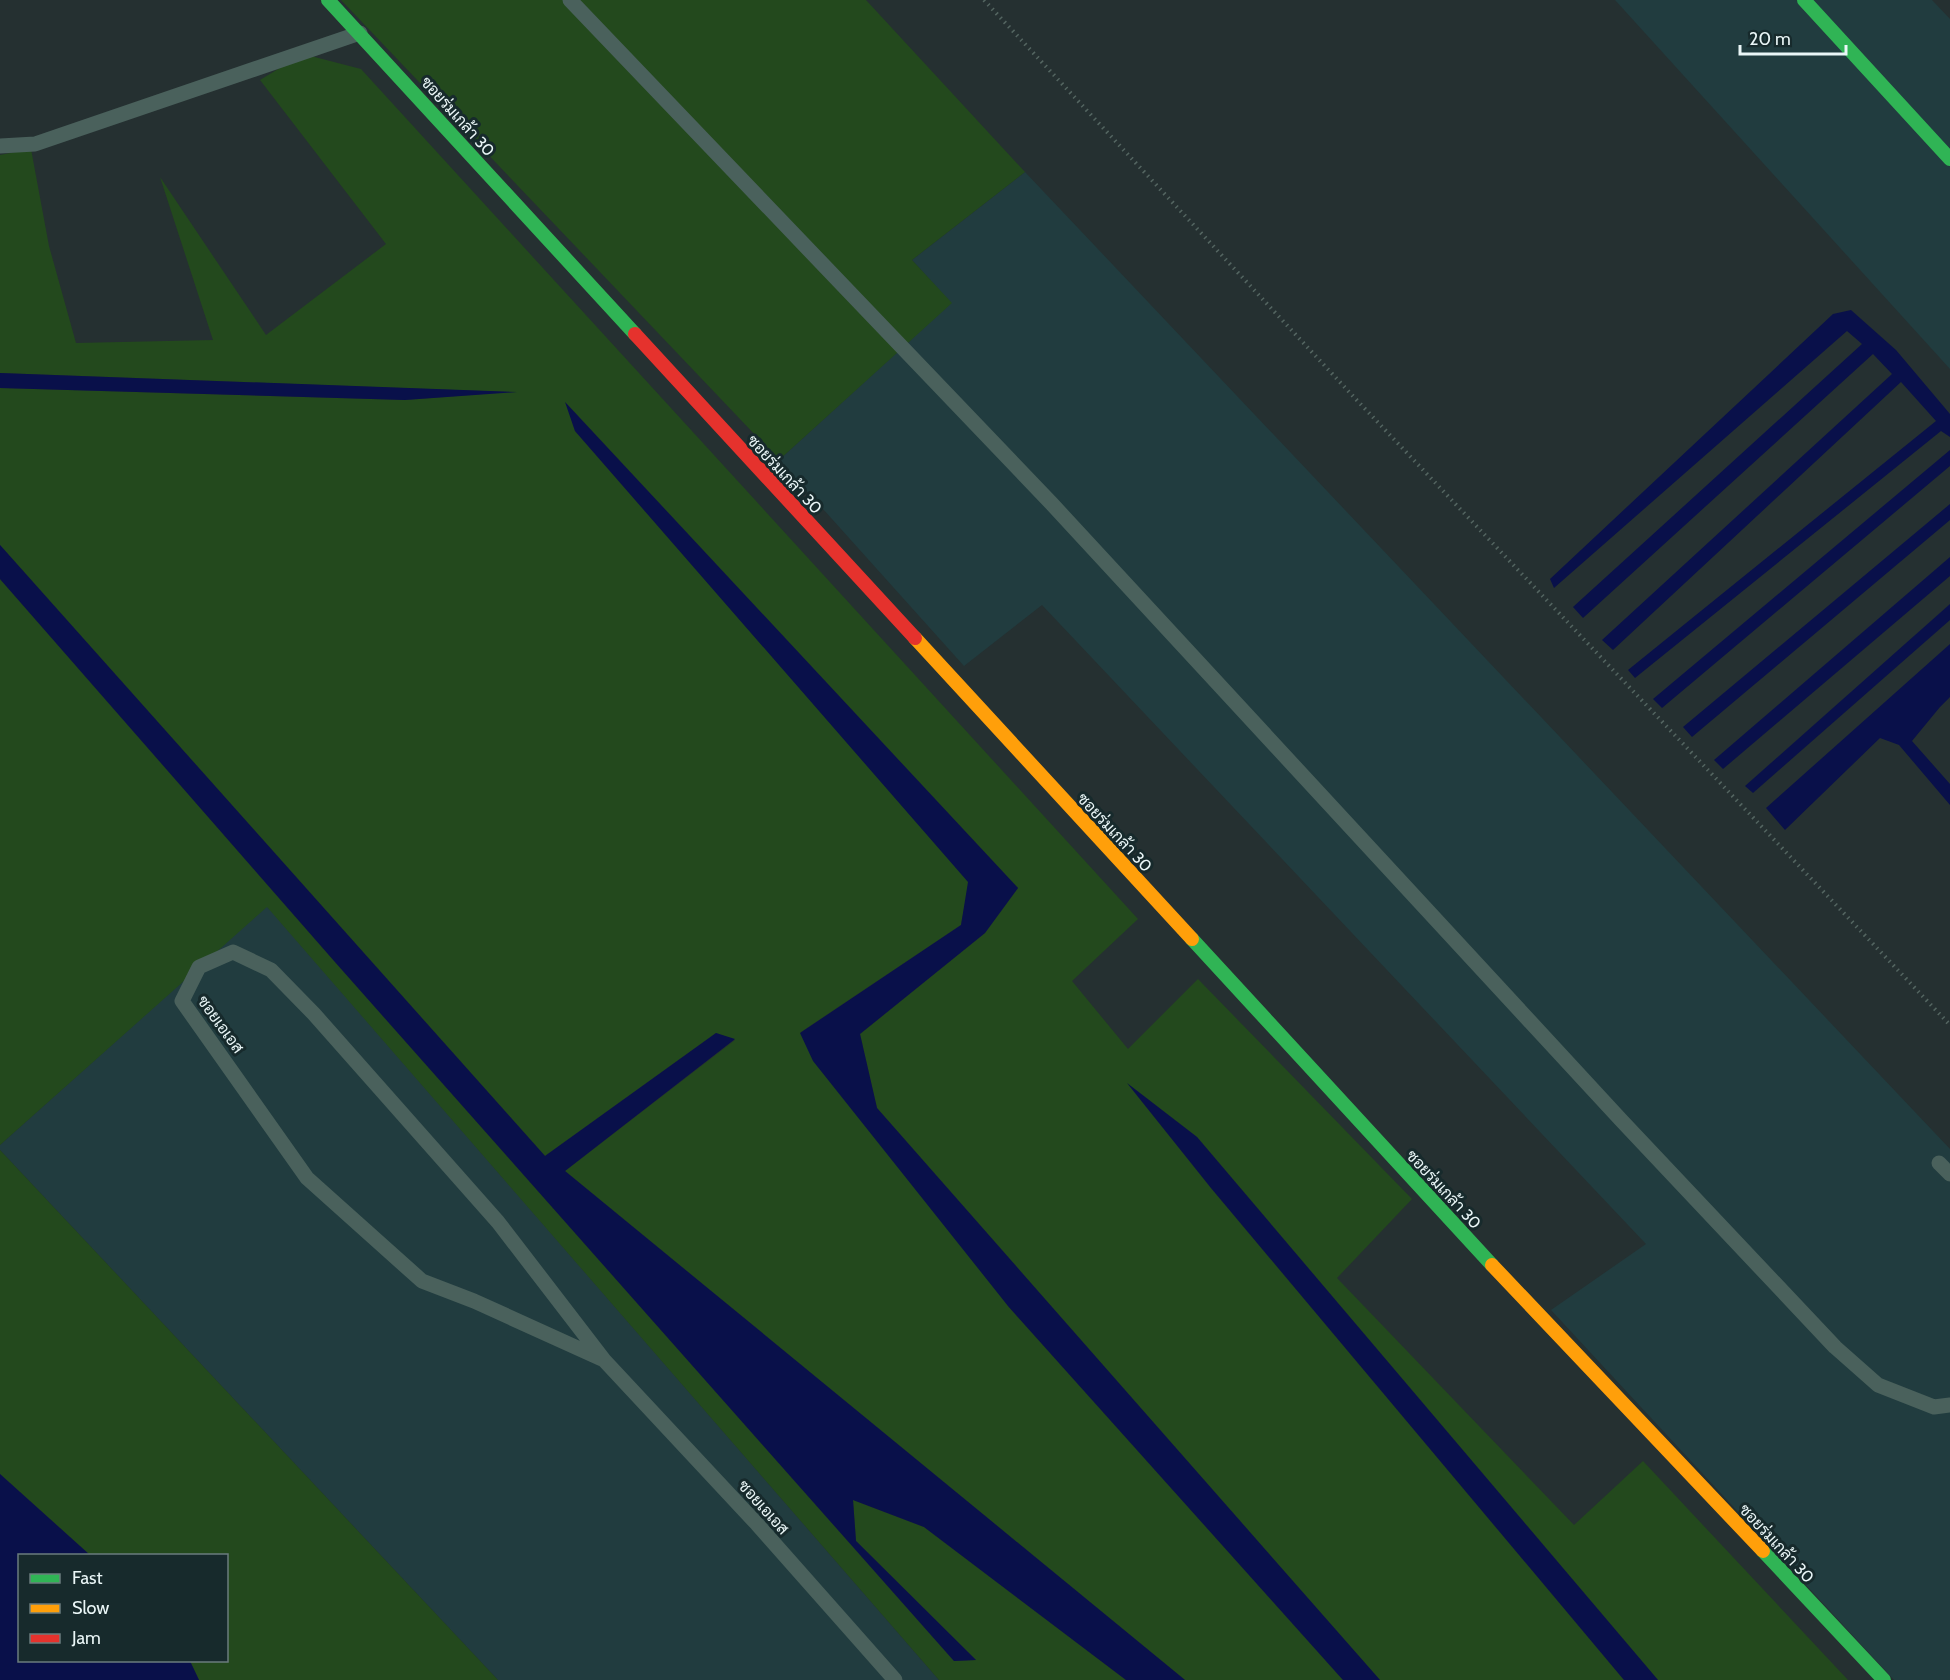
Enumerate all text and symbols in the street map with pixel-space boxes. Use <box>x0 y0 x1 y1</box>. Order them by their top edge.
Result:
scale bar <box>1740 18 1846 56</box>
text: 20 m <box>1749 28 1791 50</box>
street label: ซอยร่มเกล้า 30 <box>417 72 499 160</box>
street label: ซอยร่มเกล้า 30 <box>743 430 827 518</box>
street label: ซอยร่มเกล้า 30 <box>1073 788 1157 876</box>
street label: ซอยเอเอส <box>193 992 248 1057</box>
street label: ซอยร่มเกล้า 30 <box>1402 1145 1486 1233</box>
street label: ซอยเอเอส <box>734 1476 793 1538</box>
street label: ซอยร่มเกล้า 30 <box>1735 1499 1819 1587</box>
legend <box>18 1554 228 1662</box>
text: Fast <box>72 1567 103 1589</box>
text: Slow <box>72 1597 109 1619</box>
text: Jam <box>71 1627 101 1649</box>

